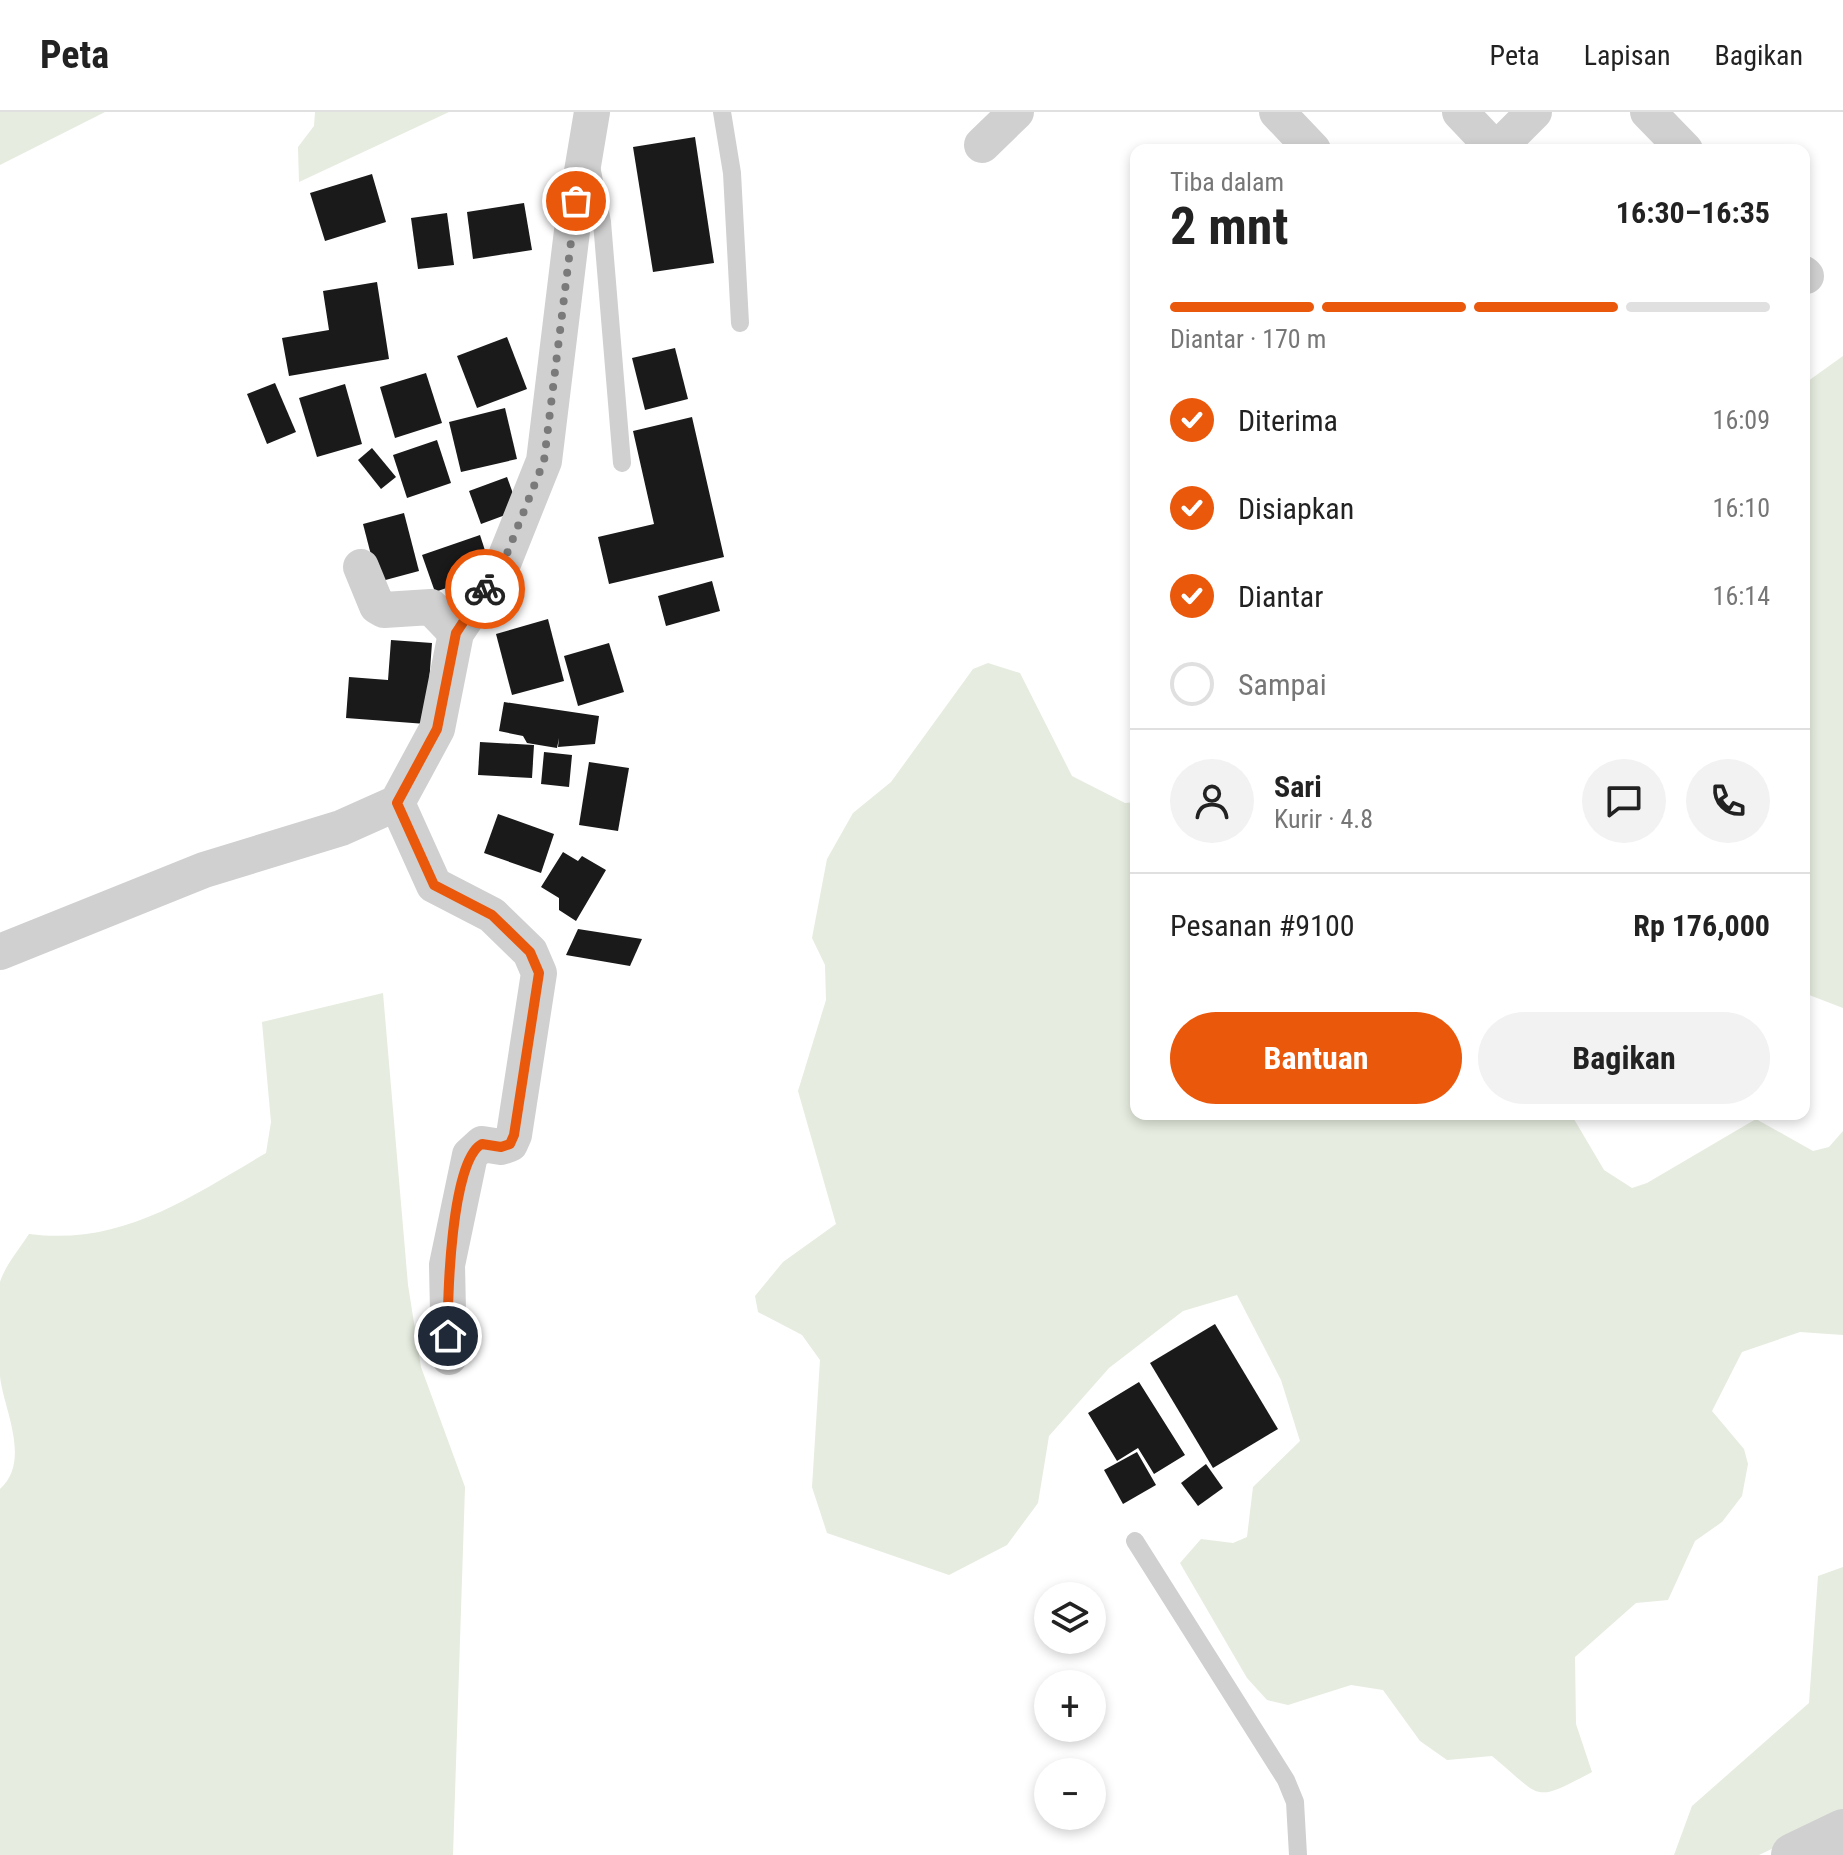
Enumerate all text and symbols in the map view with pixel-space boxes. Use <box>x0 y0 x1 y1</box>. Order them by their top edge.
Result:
text: Peta <box>40 33 109 77</box>
text: Peta <box>1490 39 1540 72</box>
text: Lapisan <box>1584 39 1670 72</box>
text: Bagikan <box>1714 39 1803 72</box>
pin <box>542 167 610 235</box>
text: Tiba dalam <box>1170 167 1284 197</box>
icon: bag <box>554 179 598 223</box>
text: 16:30–16:35 <box>1616 195 1770 230</box>
text: 2 mnt <box>1170 196 1288 257</box>
text: Diantar · 170 m <box>1170 324 1326 354</box>
icon: check <box>1170 398 1214 442</box>
text: Diterima <box>1238 403 1338 438</box>
text: 16:09 <box>1713 405 1770 435</box>
icon: check <box>1170 486 1214 530</box>
text: Disiapkan <box>1238 491 1354 526</box>
text: 16:10 <box>1713 493 1770 523</box>
courier <box>445 549 525 629</box>
icon: bike <box>463 567 507 611</box>
icon: check <box>1170 574 1214 618</box>
text: Diantar <box>1238 579 1323 614</box>
text: 16:14 <box>1713 581 1770 611</box>
text: Sampai <box>1238 667 1327 702</box>
button: person <box>1170 759 1254 843</box>
button: chat <box>1582 759 1666 843</box>
button: phone <box>1686 759 1770 843</box>
text: Sari <box>1274 769 1322 804</box>
text: Kurir · 4.8 <box>1274 804 1373 834</box>
text: Pesanan #9100 <box>1170 908 1355 943</box>
text: Rp 176,000 <box>1633 908 1770 943</box>
button: Bantuan <box>1170 1012 1462 1104</box>
button: Bagikan <box>1478 1012 1770 1104</box>
pin <box>414 1302 482 1370</box>
icon: home <box>426 1314 470 1358</box>
map controls <box>1034 1582 1106 1830</box>
button: layers <box>1034 1582 1106 1654</box>
button: + <box>1034 1670 1106 1742</box>
button: − <box>1034 1758 1106 1830</box>

